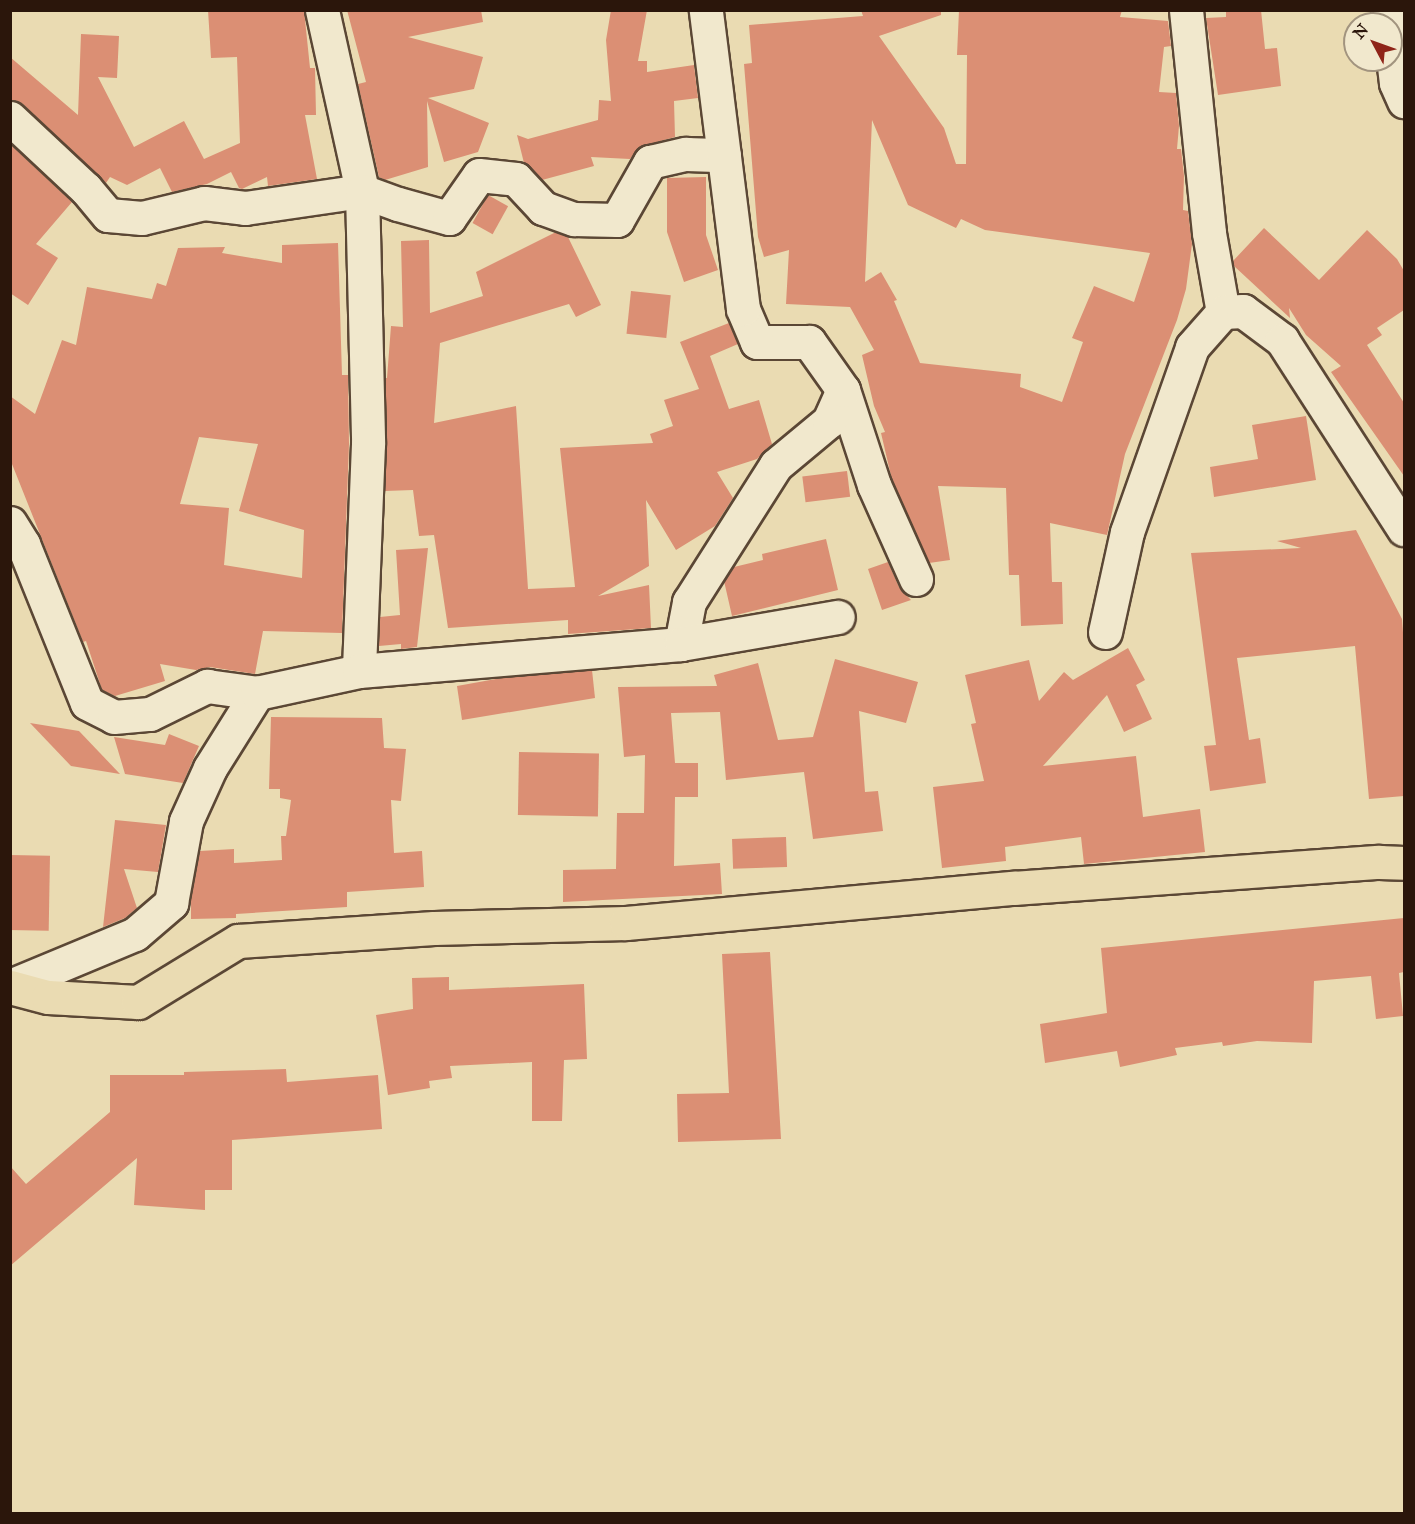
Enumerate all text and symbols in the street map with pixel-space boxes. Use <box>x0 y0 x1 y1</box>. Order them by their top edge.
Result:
north arrow <box>1343 12 1403 72</box>
text: N <box>1349 20 1372 43</box>

